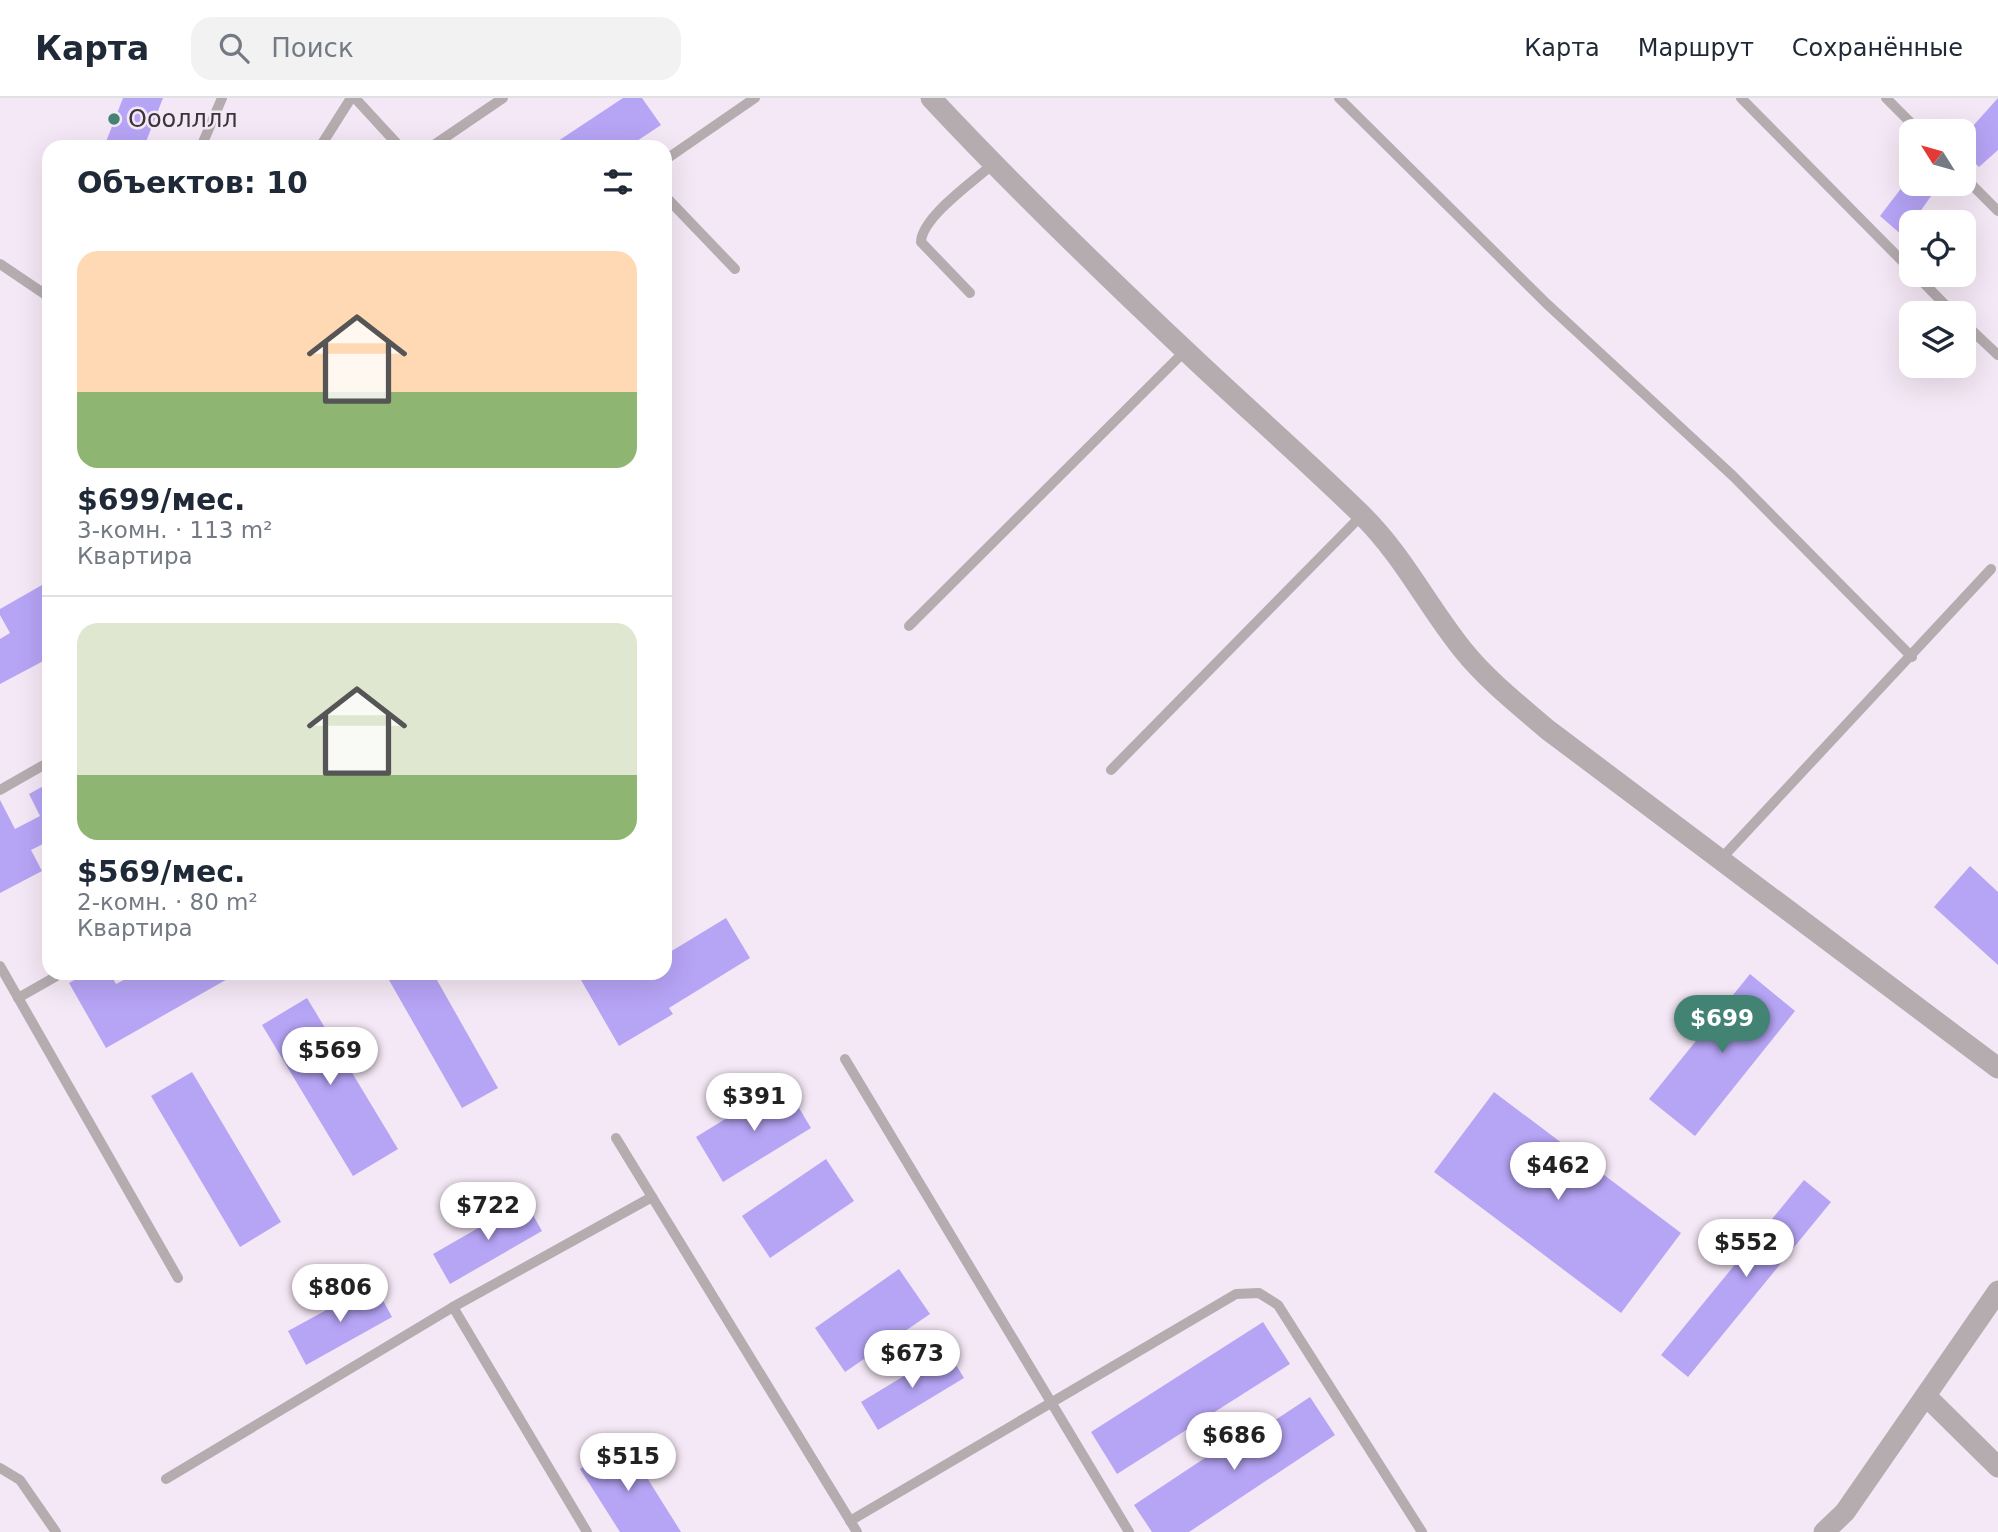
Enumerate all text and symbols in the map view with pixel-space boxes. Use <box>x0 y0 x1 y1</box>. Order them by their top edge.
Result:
search box <box>191 17 681 80</box>
text: Карта <box>35 29 149 68</box>
icon: search <box>215 29 253 67</box>
text: Поиск <box>271 33 354 63</box>
text: Карта <box>1524 34 1600 62</box>
text: Маршрут <box>1638 34 1754 62</box>
text: Сохранённые <box>1792 34 1963 62</box>
place label: Ооолллл <box>128 105 238 133</box>
marker: Ооолллл <box>106 111 122 127</box>
north arrow <box>1899 119 1976 196</box>
map controls <box>1899 119 1976 378</box>
icon: filters <box>599 163 637 201</box>
text: Объектов: 10 <box>77 165 308 200</box>
button: locate <box>1899 210 1976 287</box>
icon: home <box>294 296 420 422</box>
button: layers <box>1899 301 1976 378</box>
text: $699/мес. <box>77 482 246 517</box>
text: 3-комн. · 113 m² <box>77 517 272 543</box>
text: Квартира <box>77 543 193 569</box>
icon: home <box>294 668 420 794</box>
text: $569/мес. <box>77 854 246 889</box>
text: 2-комн. · 80 m² <box>77 889 258 915</box>
text: Квартира <box>77 915 193 941</box>
pin: $699 <box>1681 996 1763 1055</box>
text: $699 <box>1690 1005 1754 1031</box>
pin: $569 <box>289 1028 371 1087</box>
text: $569 <box>298 1037 362 1063</box>
pin: $391 <box>713 1074 795 1133</box>
text: $391 <box>722 1083 786 1109</box>
pin: $462 <box>1517 1142 1599 1202</box>
text: $462 <box>1526 1152 1590 1178</box>
pin: $722 <box>447 1182 529 1242</box>
text: $722 <box>456 1192 520 1218</box>
pin: $552 <box>1705 1220 1787 1279</box>
text: $552 <box>1714 1229 1778 1255</box>
pin: $806 <box>299 1264 381 1324</box>
text: $806 <box>308 1274 372 1300</box>
pin: $673 <box>871 1330 953 1390</box>
text: $673 <box>880 1340 944 1366</box>
pin: $686 <box>1193 1412 1275 1472</box>
text: $686 <box>1202 1422 1266 1448</box>
pin: $515 <box>587 1434 669 1493</box>
text: $515 <box>596 1443 660 1469</box>

